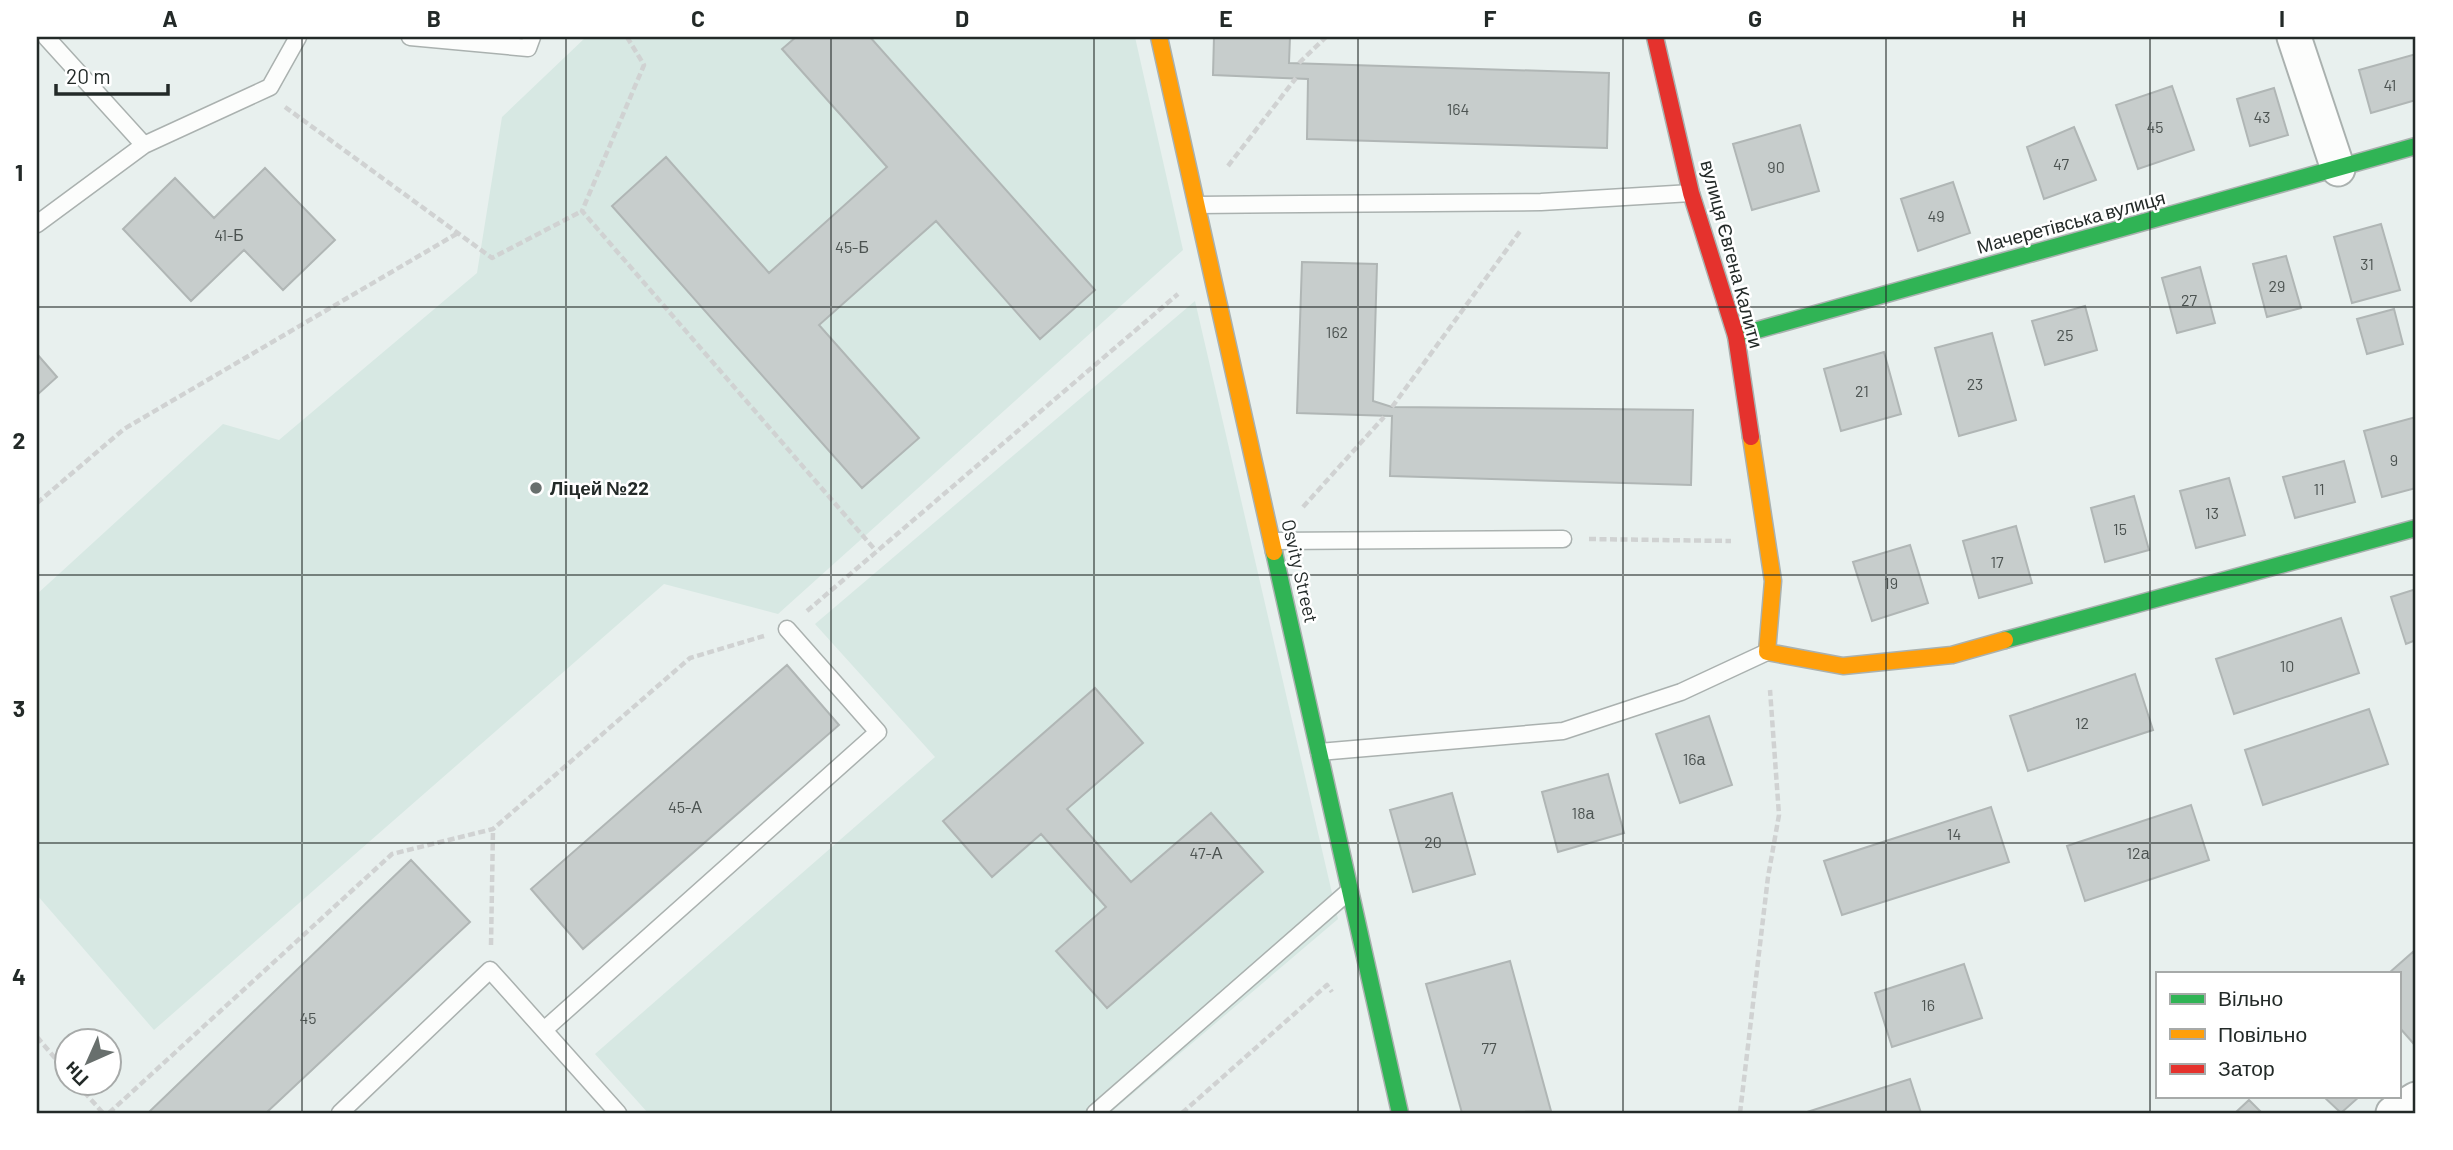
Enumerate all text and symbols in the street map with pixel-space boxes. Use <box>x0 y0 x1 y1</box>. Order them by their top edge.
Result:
text: A <box>162 4 178 32</box>
text: B <box>427 4 441 32</box>
text: C <box>691 4 705 32</box>
text: D <box>955 4 969 32</box>
text: E <box>1219 4 1233 32</box>
text: F <box>1484 4 1497 32</box>
text: G <box>1748 4 1762 32</box>
text: H <box>2012 4 2026 32</box>
text: I <box>2279 4 2285 32</box>
scale bar <box>56 52 168 96</box>
text: 20 m <box>66 63 111 88</box>
house number: 41 <box>2384 75 2396 94</box>
house number: 164 <box>1447 99 1469 118</box>
house number: 43 <box>2253 107 2271 126</box>
house number: 45 <box>2146 117 2164 136</box>
house number: 47 <box>2053 154 2069 173</box>
street label: вулиця Євгена Калити <box>1696 157 1769 350</box>
house number: 90 <box>1767 157 1785 176</box>
text: 1 <box>15 158 23 186</box>
street label: Мачеретівська вулиця <box>1974 185 2168 258</box>
house number: 49 <box>1927 206 1945 225</box>
house number: 41-Б <box>214 225 244 244</box>
house number: 45-Б <box>835 237 869 256</box>
house number: 31 <box>2360 254 2374 273</box>
house number: 29 <box>2269 276 2285 295</box>
house number: 27 <box>2181 290 2197 309</box>
house number: 162 <box>1326 322 1348 341</box>
house number: 25 <box>2057 325 2073 344</box>
house number: 23 <box>1967 374 1983 393</box>
house number: 21 <box>1855 381 1869 400</box>
text: 2 <box>13 426 25 454</box>
house number: 9 <box>2390 450 2398 469</box>
place label: Ліцей №22 <box>550 476 649 499</box>
house number: 11 <box>2313 479 2325 498</box>
marker: Ліцей №22 <box>528 480 544 496</box>
house number: 13 <box>2205 503 2219 522</box>
street label: Osvity Street <box>1277 517 1324 625</box>
house number: 15 <box>2113 519 2127 538</box>
house number: 17 <box>1990 552 2004 571</box>
house number: 19 <box>1884 573 1898 592</box>
house number: 10 <box>2280 656 2294 675</box>
text: 3 <box>13 694 25 722</box>
house number: 12 <box>2075 713 2089 732</box>
house number: 16а <box>1683 749 1705 768</box>
house number: 45-А <box>668 797 702 816</box>
house number: 18а <box>1572 803 1595 822</box>
house number: 14 <box>1947 824 1961 843</box>
house number: 20 <box>1424 832 1442 851</box>
house number: 47-А <box>1190 843 1223 862</box>
house number: 12а <box>2126 843 2150 862</box>
text: 4 <box>12 962 26 990</box>
legend <box>2156 972 2400 1098</box>
text: Вільно <box>2218 985 2283 1010</box>
house number: 16 <box>1921 995 1935 1014</box>
house number: 45 <box>299 1008 317 1027</box>
text: Повільно <box>2218 1021 2307 1046</box>
north arrow <box>52 1028 122 1098</box>
house number: 77 <box>1481 1038 1497 1057</box>
text: Затор <box>2218 1055 2275 1080</box>
text: Пн <box>59 1057 93 1091</box>

